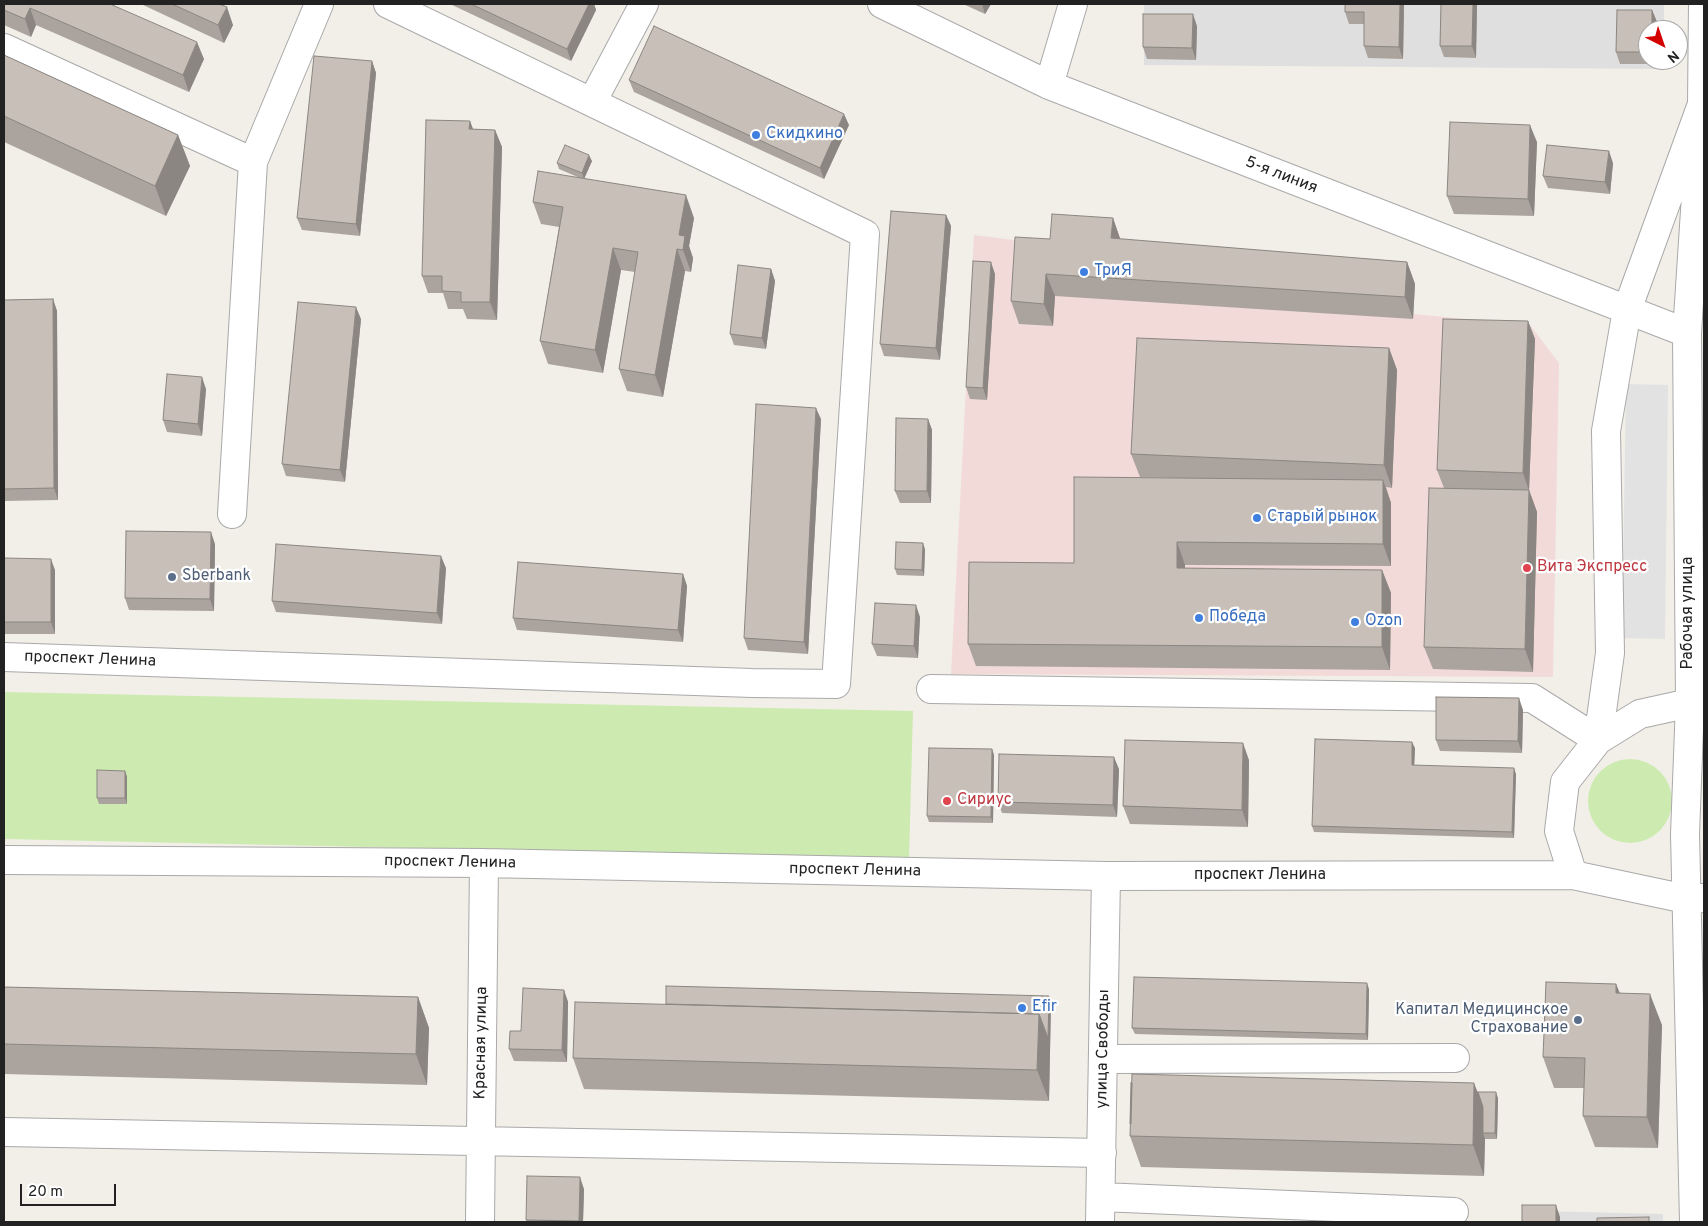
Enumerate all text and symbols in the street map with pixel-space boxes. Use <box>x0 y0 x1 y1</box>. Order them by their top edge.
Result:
north arrow <box>1638 20 1688 70</box>
text: N <box>1663 46 1682 66</box>
place label: Скидкино <box>766 125 843 145</box>
marker: Скидкино <box>750 129 762 141</box>
street label: 5-я линия <box>1242 153 1320 199</box>
place label: ТриЯ <box>1094 262 1132 282</box>
marker: ТриЯ <box>1078 266 1090 278</box>
place label: Старый рынок <box>1267 508 1377 528</box>
marker: Старый рынок <box>1251 512 1263 524</box>
street label: Рабочая улица <box>1679 557 1699 669</box>
place label: Вита Экспресс <box>1537 558 1647 578</box>
marker: Вита Экспресс <box>1521 562 1533 574</box>
place label: Sberbank <box>182 567 251 587</box>
marker: Sberbank <box>166 571 178 583</box>
place label: Победа <box>1209 608 1266 628</box>
marker: Победа <box>1193 612 1205 624</box>
place label: Ozon <box>1365 612 1402 632</box>
marker: Ozon <box>1349 616 1361 628</box>
street label: проспект Ленина <box>24 648 156 672</box>
place label: Сириус <box>957 791 1012 811</box>
marker: Сириус <box>941 795 953 807</box>
street label: проспект Ленина <box>384 852 516 874</box>
street label: проспект Ленина <box>789 860 921 882</box>
street label: проспект Ленина <box>1194 866 1326 886</box>
street label: Красная улица <box>471 986 493 1100</box>
street label: улица Свободы <box>1093 989 1115 1109</box>
place label: Efir <box>1032 998 1057 1018</box>
place label: Капитал Медицинское Страхование <box>1395 1001 1568 1039</box>
marker: Efir <box>1016 1002 1028 1014</box>
marker: Капитал Медицинское Страхование <box>1572 1014 1584 1026</box>
scale bar <box>22 1174 119 1206</box>
text: 20 m <box>28 1183 63 1202</box>

